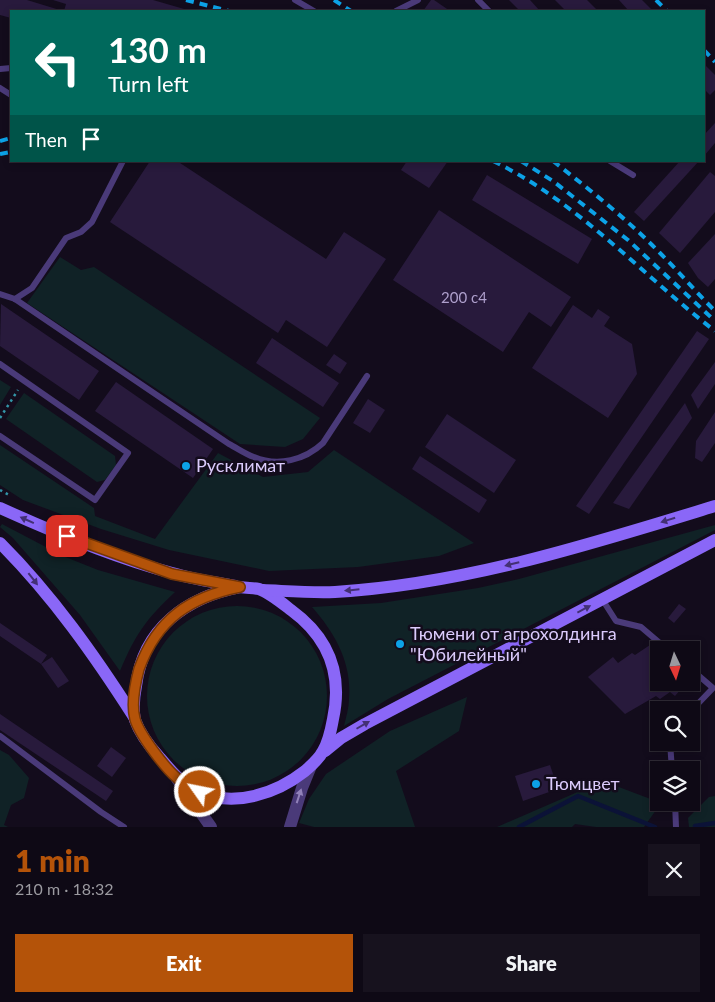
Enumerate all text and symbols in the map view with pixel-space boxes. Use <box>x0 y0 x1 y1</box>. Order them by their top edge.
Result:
text: 130 m <box>108 28 207 70</box>
icon: left <box>25 30 90 95</box>
text: Turn left <box>108 70 189 97</box>
icon: arrive <box>77 125 105 153</box>
text: Then <box>25 128 67 151</box>
house number: 200 с4 <box>441 288 487 306</box>
place label: Русклимат <box>196 454 285 476</box>
marker: Русклимат <box>180 460 192 472</box>
pin <box>46 515 88 557</box>
one-way arrow <box>20 516 34 524</box>
one-way arrow <box>661 517 676 525</box>
icon: arrive <box>53 522 81 550</box>
one-way arrow <box>504 560 519 568</box>
one-way arrow <box>28 572 39 585</box>
one-way arrow <box>343 586 359 594</box>
one-way arrow <box>577 605 591 613</box>
place label: Тюмени от агрохолдинга "Юбилейный" <box>410 622 617 665</box>
marker: Тюмени от агрохолдинга "Юбилейный" <box>394 638 406 650</box>
north arrow <box>650 641 700 691</box>
map controls <box>650 641 700 811</box>
button: search <box>650 701 700 751</box>
one-way arrow <box>355 721 370 729</box>
button: layers <box>650 761 700 811</box>
position arrow <box>173 765 225 817</box>
place label: Тюмцвет <box>546 772 620 794</box>
marker: Тюмцвет <box>530 778 542 790</box>
one-way arrow <box>296 788 304 803</box>
text: 1 min <box>15 842 90 878</box>
button: close <box>648 844 700 896</box>
text: 210 m · 18:32 <box>15 879 114 898</box>
button: Exit <box>15 934 353 992</box>
button: Share <box>363 934 700 992</box>

